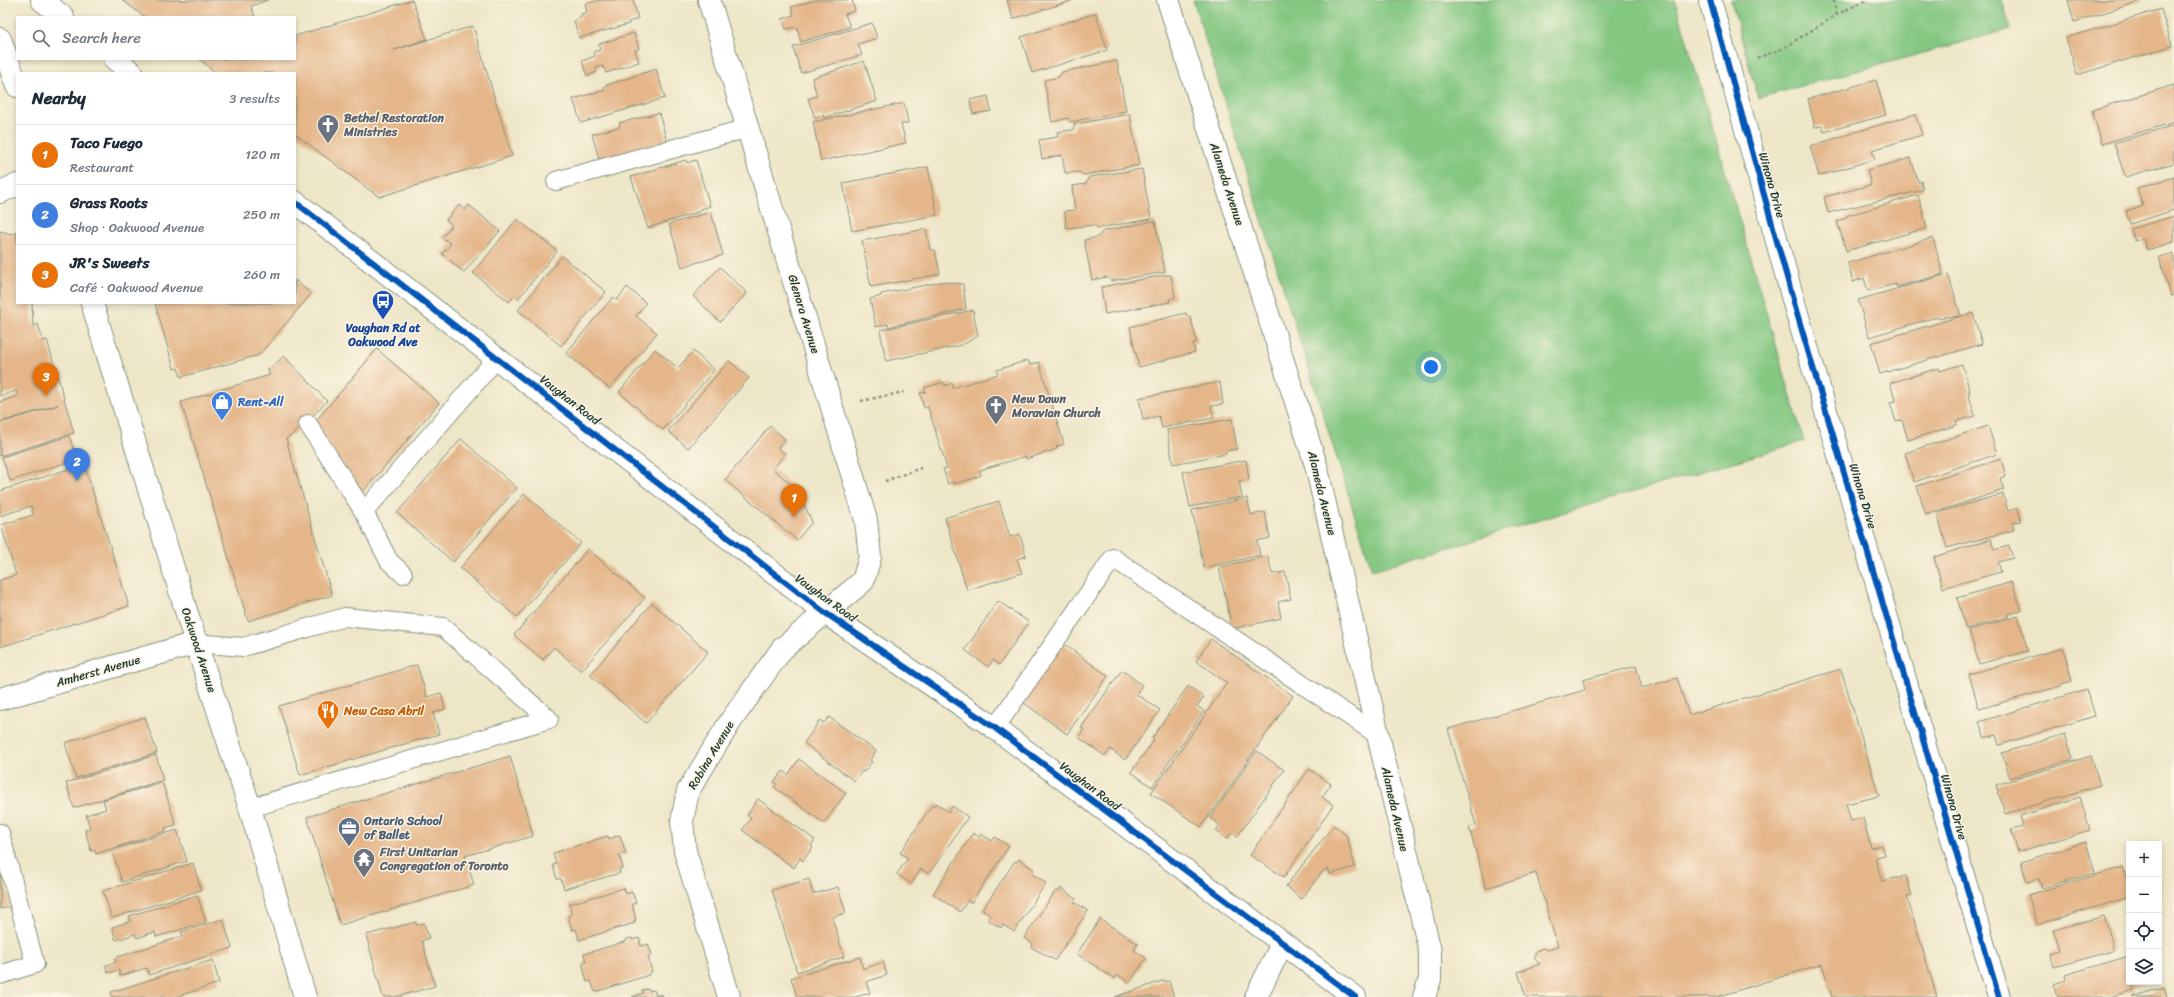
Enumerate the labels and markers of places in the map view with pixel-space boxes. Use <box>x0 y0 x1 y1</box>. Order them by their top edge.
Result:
place label: Bethel Restoration Ministries <box>343 107 445 143</box>
church icon: Bethel Restoration Ministries <box>315 112 341 145</box>
bus stop icon: Vaughan Rd at Oakwood Ave <box>370 288 396 321</box>
place label: Vaughan Rd at Oakwood Ave <box>346 317 421 353</box>
pin: 3 <box>33 363 59 396</box>
place label: New Dawn Moravian Church <box>1011 388 1102 424</box>
shop icon: Rent-All <box>209 389 235 422</box>
place label: Rent-All <box>237 391 284 413</box>
church icon: New Dawn Moravian Church <box>983 393 1009 426</box>
pin: 2 <box>64 448 90 481</box>
pin: 1 <box>781 484 807 517</box>
restaurant icon: New Casa Abril <box>315 698 341 731</box>
place label: New Casa Abril <box>343 700 425 722</box>
place label: Ontario School of Ballet <box>363 810 443 846</box>
office icon: Ontario School of Ballet <box>336 815 362 848</box>
place label: First Unitarian Congregation of Toronto <box>379 841 508 877</box>
temple icon: First Unitarian Congregation of Toronto <box>351 846 377 879</box>

